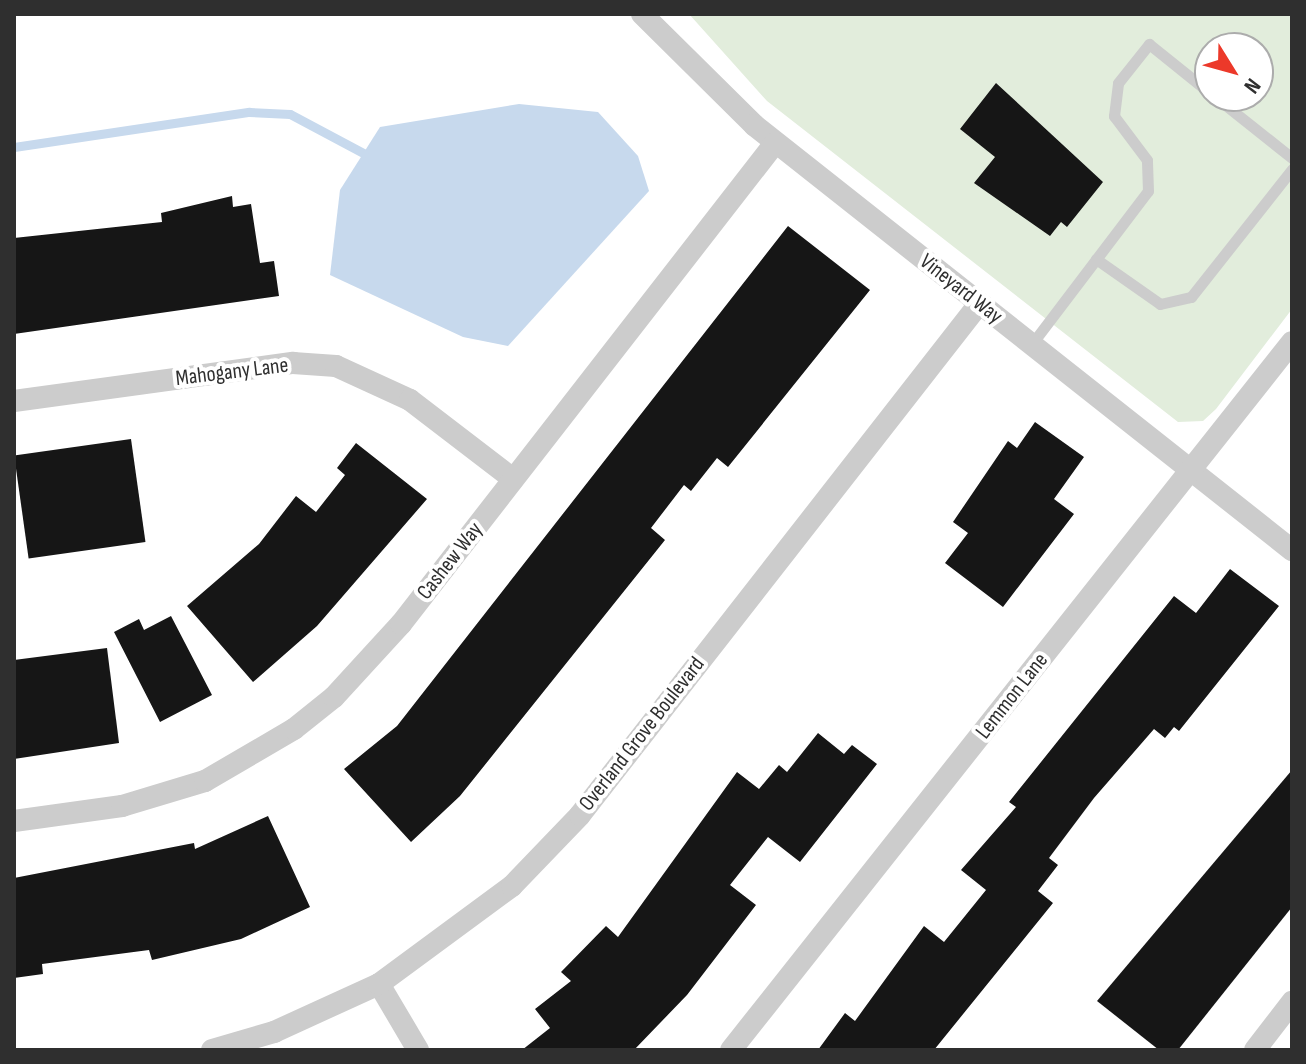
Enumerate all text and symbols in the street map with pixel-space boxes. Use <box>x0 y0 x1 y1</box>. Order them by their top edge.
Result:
north arrow <box>1194 32 1274 112</box>
text: N <box>1238 73 1266 98</box>
street label: Vineyard Way <box>914 248 1008 330</box>
street label: Mahogany Lane <box>174 352 290 392</box>
street label: Cashew Way <box>412 517 488 605</box>
street label: Lemmon Lane <box>970 648 1054 744</box>
street label: Overland Grove Boulevard <box>574 652 710 816</box>

